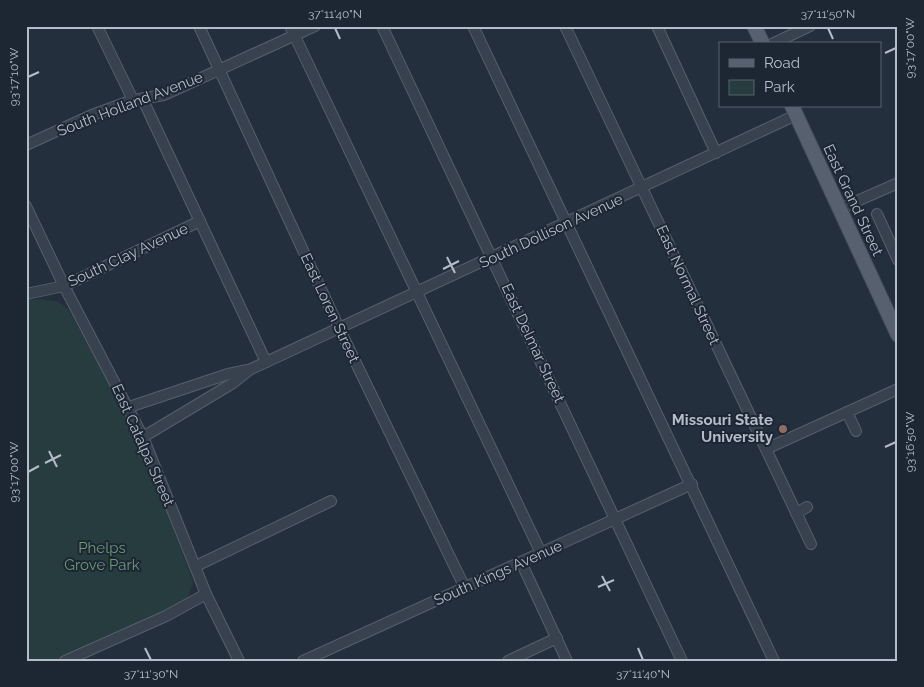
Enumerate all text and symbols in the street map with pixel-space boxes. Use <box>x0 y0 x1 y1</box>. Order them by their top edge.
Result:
text: 37°11'40"N <box>308 7 362 21</box>
text: 37°11'50"N <box>801 7 855 21</box>
text: 93°17'00"W <box>903 17 917 78</box>
legend <box>719 42 882 108</box>
text: 93°17'10"W <box>7 47 21 106</box>
text: Road <box>764 54 800 72</box>
street label: South Holland Avenue <box>55 68 206 140</box>
text: Park <box>764 78 795 96</box>
street label: East Grand Street <box>819 141 887 259</box>
street label: South Dollison Avenue <box>476 190 626 272</box>
street label: South Clay Avenue <box>65 219 191 291</box>
street label: East Normal Street <box>652 222 724 348</box>
street label: East Loren Street <box>297 250 363 366</box>
street label: East Delmar Street <box>498 281 568 405</box>
street label: East Catalpa Street <box>108 381 178 509</box>
place label: Missouri State University <box>672 411 774 446</box>
text: 93°16'50"W <box>903 411 917 472</box>
marker: Missouri State University <box>777 423 789 435</box>
text: 93°17'00"W <box>7 441 21 502</box>
street label: South Kings Avenue <box>431 536 565 609</box>
park label: Phelps Grove Park <box>64 539 140 574</box>
text: 37°11'30"N <box>124 667 178 681</box>
text: 37°11'40"N <box>616 667 670 681</box>

